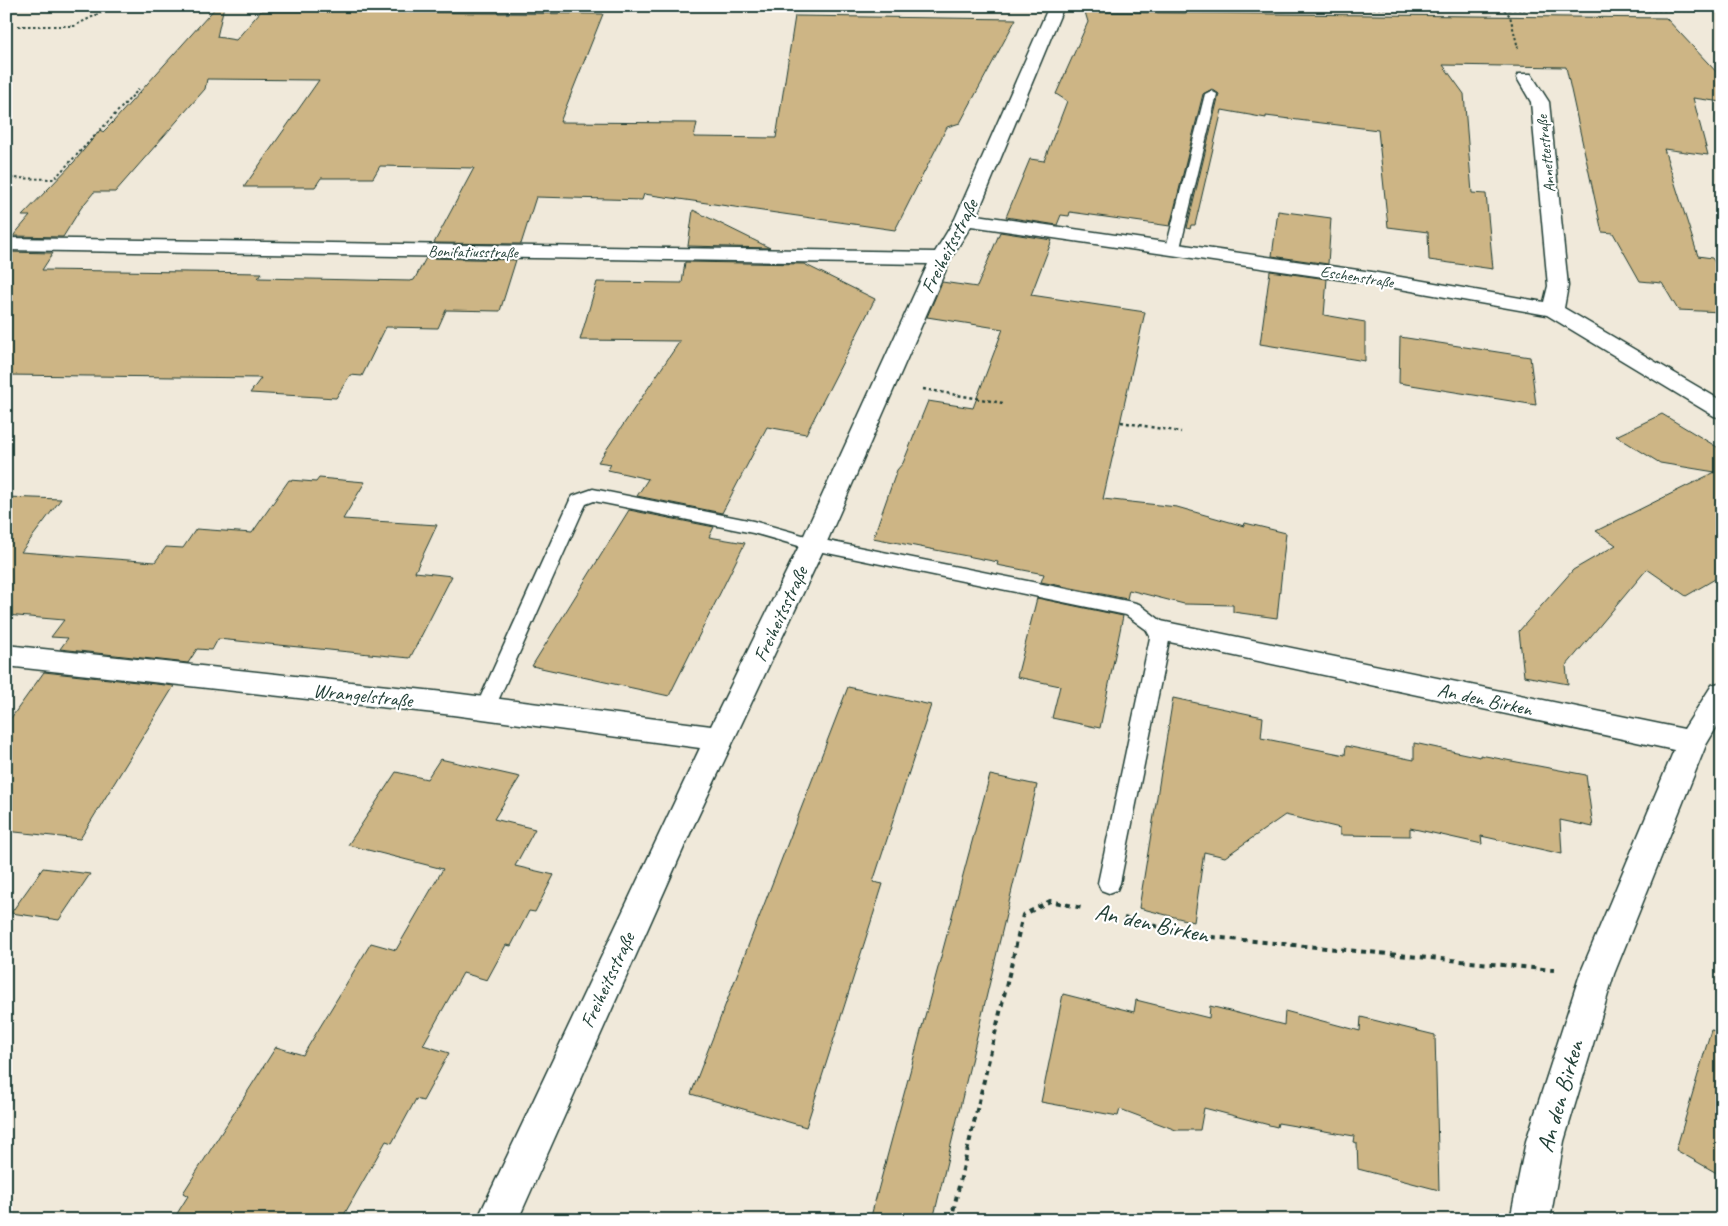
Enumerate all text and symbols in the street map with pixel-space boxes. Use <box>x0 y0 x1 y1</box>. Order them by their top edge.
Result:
street label: Annettestraße <box>1532 112 1560 194</box>
street label: Freiheitsstraße <box>915 194 984 297</box>
street label: Bonifatiusstraße <box>428 241 520 263</box>
street label: Eschenstraße <box>1319 261 1397 293</box>
street label: Freiheitsstraße <box>748 561 814 666</box>
street label: An den Birken <box>1435 677 1535 722</box>
street label: Wrangelstraße <box>312 678 415 713</box>
street label: An den Birken <box>1093 896 1213 950</box>
street label: Freiheitsstraße <box>575 927 641 1032</box>
street label: An den Birken <box>1530 1035 1591 1156</box>

